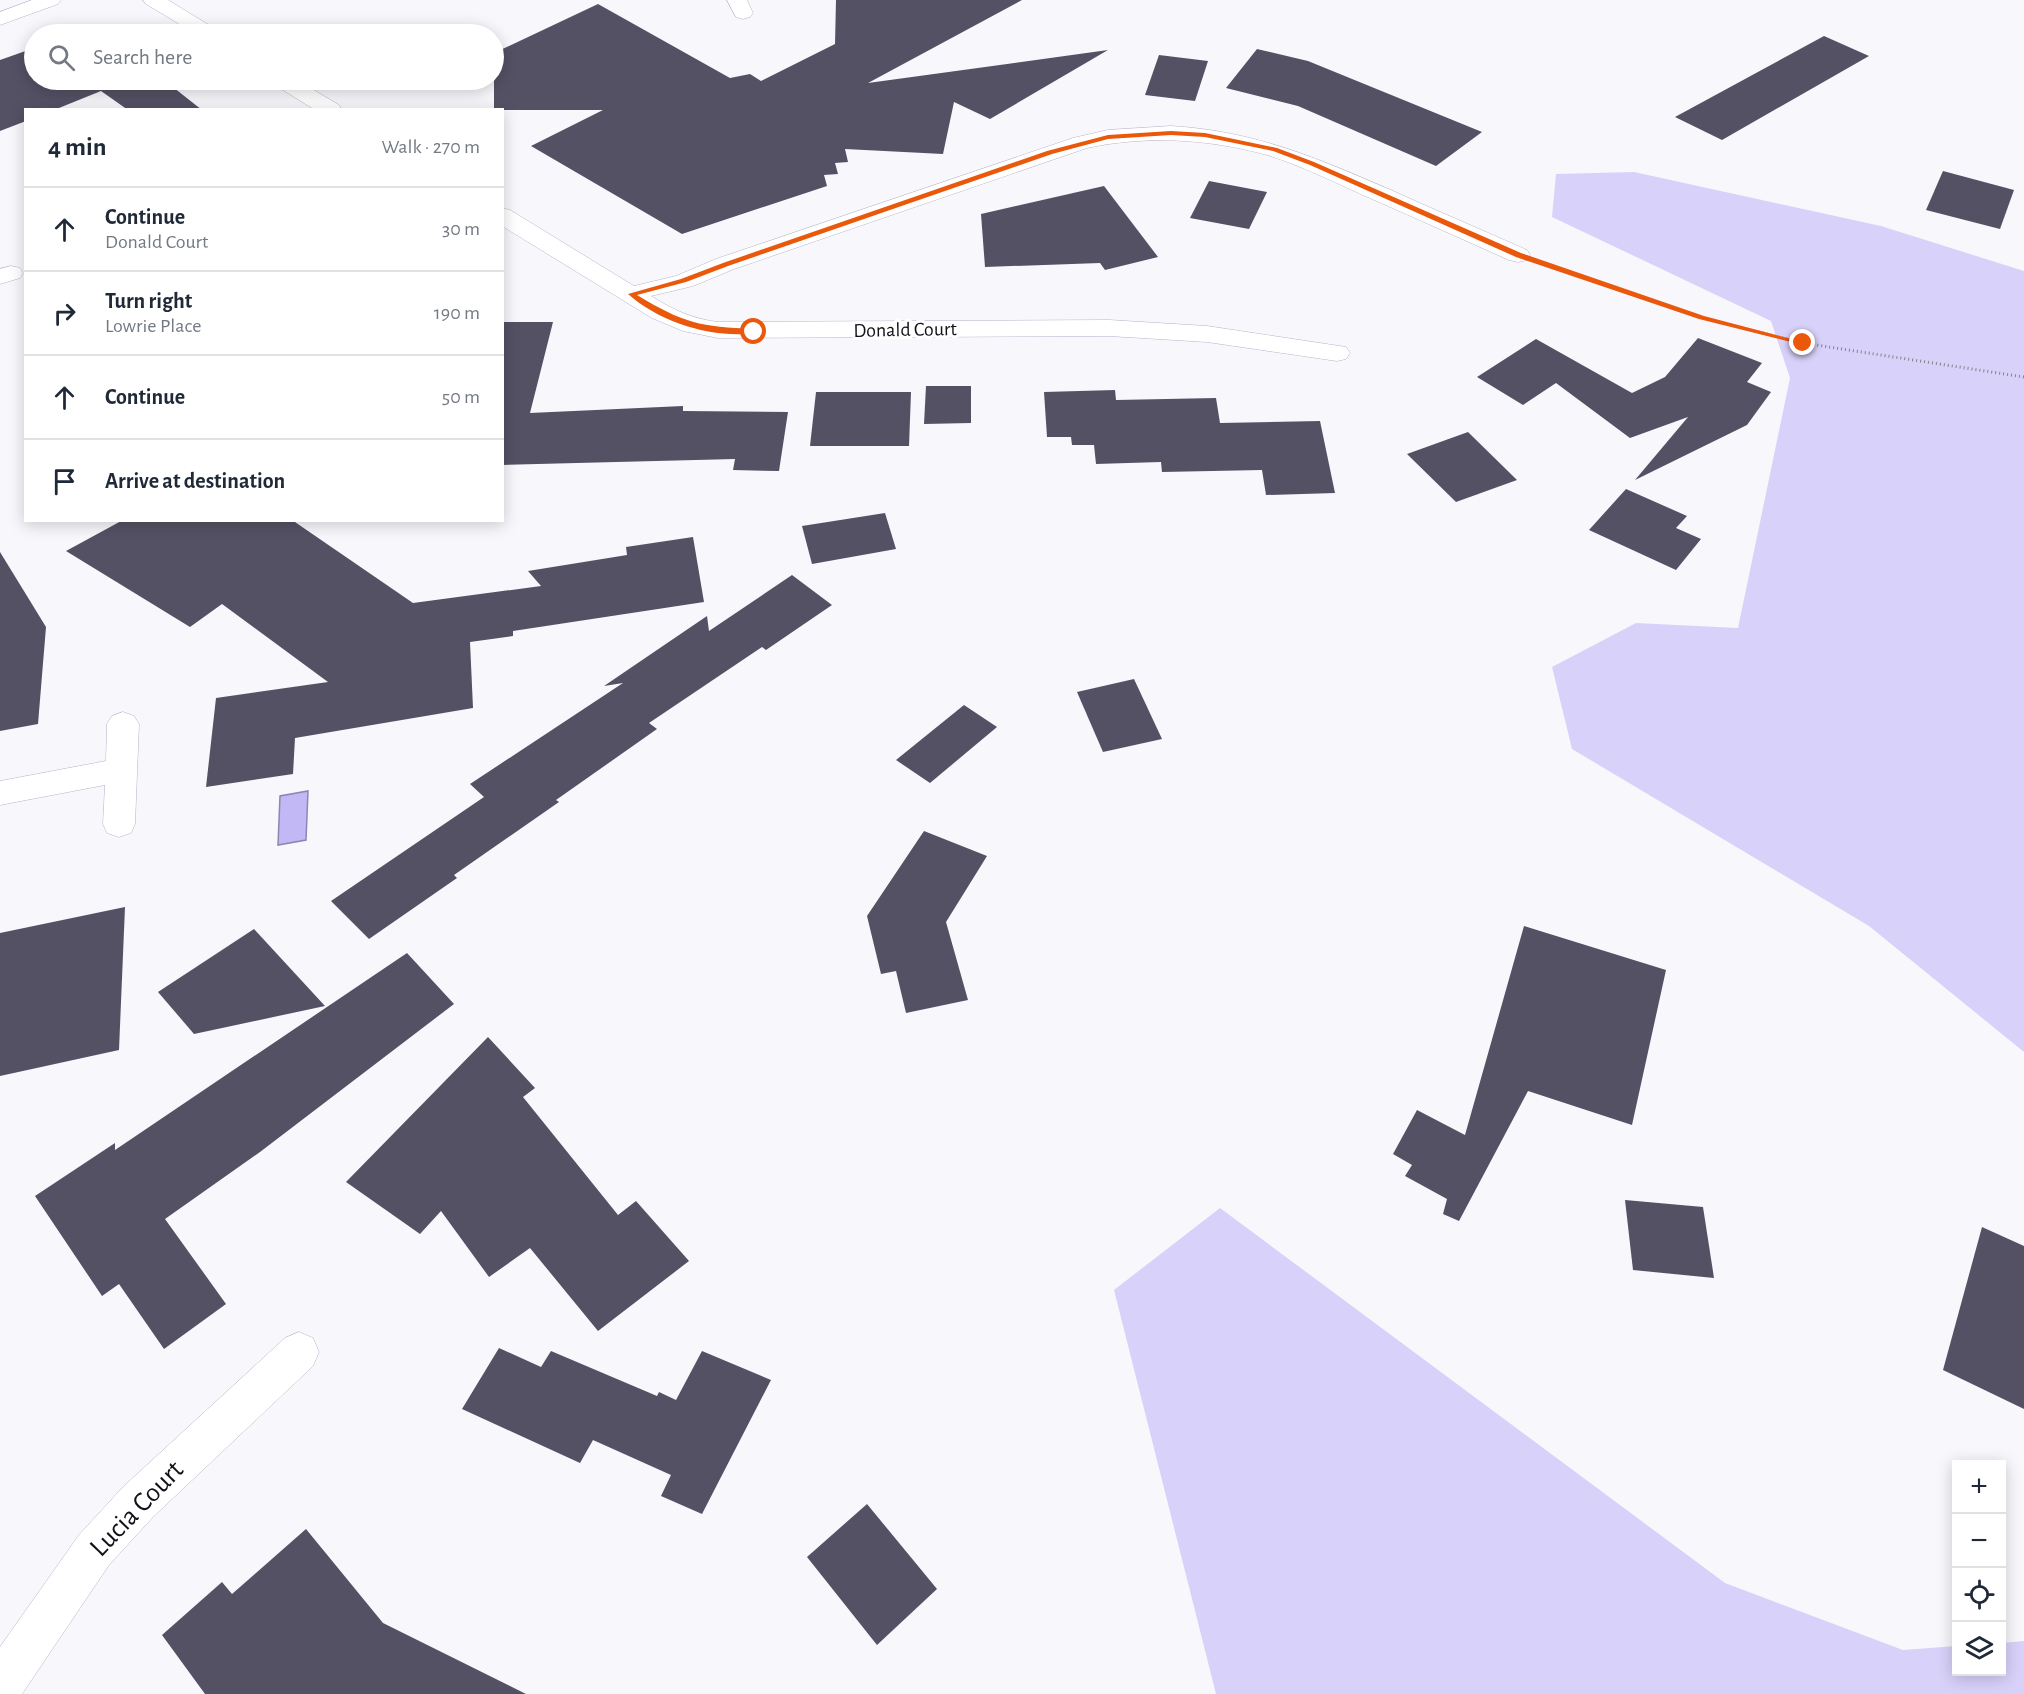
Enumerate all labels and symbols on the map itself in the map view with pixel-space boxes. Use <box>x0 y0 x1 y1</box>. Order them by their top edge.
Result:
route start <box>740 318 766 344</box>
street label: Donald Court <box>853 319 957 341</box>
route end <box>1789 329 1815 355</box>
street label: Lucia Court <box>85 1456 189 1562</box>

